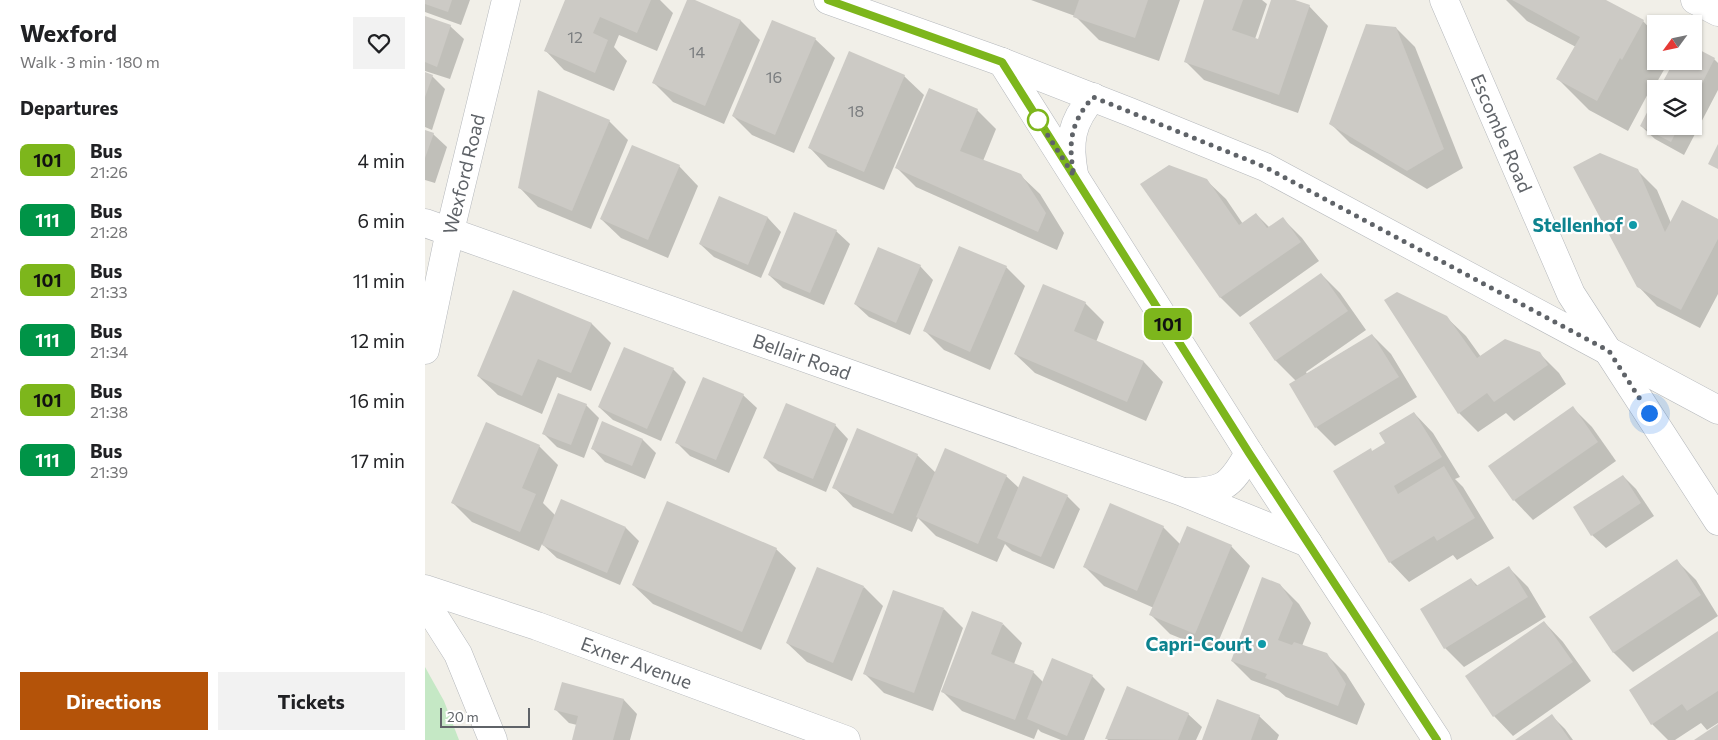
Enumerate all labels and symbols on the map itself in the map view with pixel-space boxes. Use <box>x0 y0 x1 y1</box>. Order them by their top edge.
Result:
north arrow <box>1647 15 1703 70</box>
house number: 12 <box>567 27 583 46</box>
house number: 14 <box>689 42 706 61</box>
house number: 16 <box>766 67 782 86</box>
street label: Escombe Road <box>1466 70 1538 196</box>
house number: 18 <box>848 101 864 120</box>
unlabelled marker <box>1027 109 1049 131</box>
street label: Wexford Road <box>438 112 489 237</box>
place label: Stellenhof <box>1532 213 1623 236</box>
marker: Stellenhof <box>1627 219 1639 231</box>
line badge: 101 <box>1139 308 1197 340</box>
street label: Bellair Road <box>750 328 854 384</box>
your location <box>1637 401 1662 426</box>
street label: Exner Avenue <box>578 631 695 693</box>
place label: Capri-Court <box>1145 632 1252 655</box>
marker: Capri-Court <box>1256 638 1268 650</box>
scale bar <box>440 705 530 728</box>

